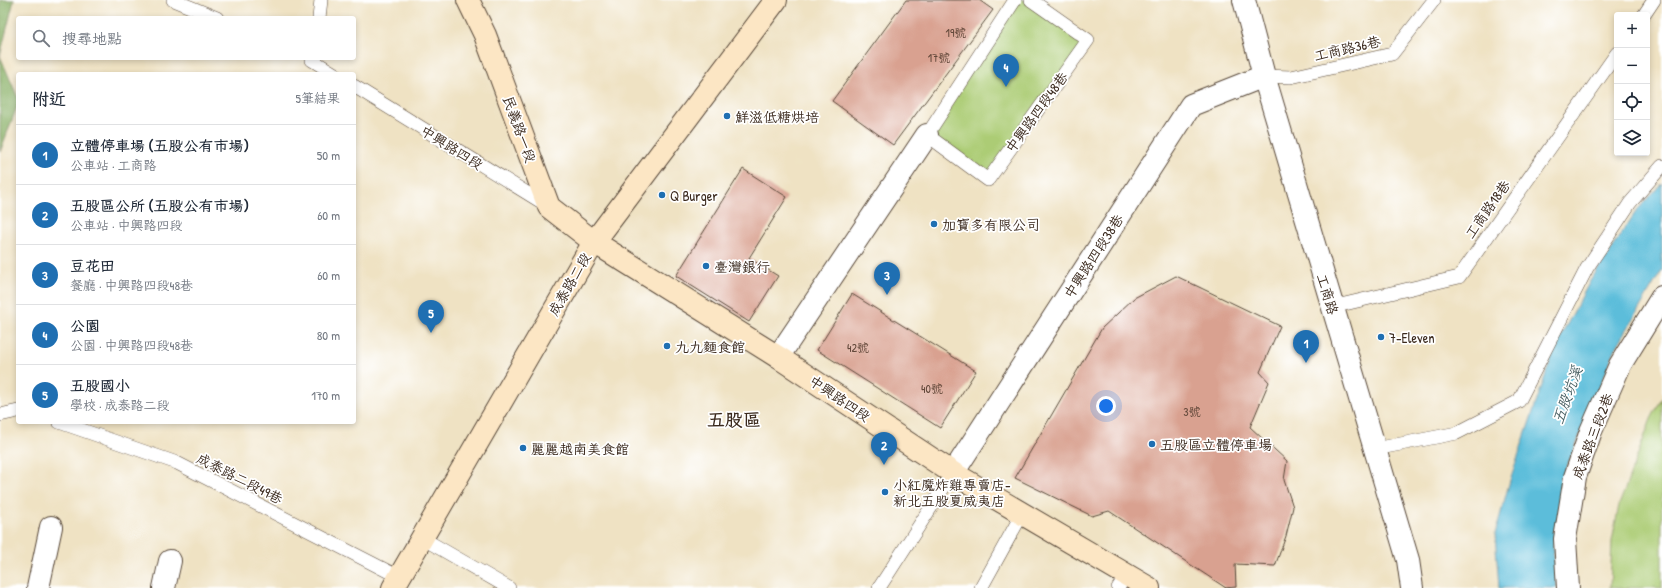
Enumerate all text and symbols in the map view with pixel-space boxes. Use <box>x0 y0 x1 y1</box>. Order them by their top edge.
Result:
map controls <box>1614 12 1650 156</box>
button: + <box>1614 12 1650 48</box>
search box <box>16 16 356 60</box>
house number: 19號 <box>946 24 966 41</box>
icon: search <box>30 27 52 49</box>
text: 搜尋地點 <box>62 28 122 49</box>
street label: 工商路36巷 <box>1312 31 1383 65</box>
button: − <box>1614 48 1650 84</box>
house number: 17號 <box>928 49 950 66</box>
pin: 4 <box>993 54 1019 87</box>
street label: 中興路四段48巷 <box>1000 67 1072 156</box>
button: locate <box>1614 84 1650 120</box>
text: 附近 <box>32 87 66 110</box>
text: 5筆結果 <box>296 89 340 107</box>
street label: 民義路一段 <box>499 93 541 165</box>
place label: 鮮滋低糖烘培 <box>735 107 819 126</box>
marker: 鮮滋低糖烘培 <box>722 111 732 121</box>
street label: 中興路四段 <box>417 120 487 174</box>
button: layers <box>1614 120 1650 156</box>
text: 立體停車場 (五股公有市場) <box>70 135 249 156</box>
text: 1 <box>43 146 47 164</box>
text: 50 m <box>317 146 340 164</box>
text: 公車站 · 工商路 <box>70 156 157 174</box>
street label: 工商路18巷 <box>1460 175 1515 242</box>
place label: Q Burger <box>670 186 718 206</box>
marker: Q Burger <box>657 190 667 200</box>
text: 五股區公所 (五股公有市場) <box>70 195 249 216</box>
text: 2 <box>42 206 48 224</box>
text: 60 m <box>317 206 340 224</box>
street label: 中興路四段38巷 <box>1059 210 1128 302</box>
place label: 加寶多有限公司 <box>942 215 1040 234</box>
text: 公車站 · 中興路四段 <box>70 216 183 234</box>
marker: 加寶多有限公司 <box>929 219 939 229</box>
street label: 成泰路二段 <box>543 249 595 319</box>
text: 豆花田 <box>70 255 115 276</box>
place label: 臺灣銀行 <box>714 257 770 276</box>
marker: 臺灣銀行 <box>701 261 711 271</box>
pin: 3 <box>874 262 900 295</box>
text: 3 <box>42 266 48 284</box>
text: 60 m <box>317 266 340 284</box>
street label: 工商路 <box>1313 271 1343 317</box>
text: 餐廳 · 中興路四段48巷 <box>70 276 193 294</box>
pin: 5 <box>418 300 444 333</box>
text: 公園 <box>70 315 100 336</box>
text: 4 <box>43 326 47 344</box>
text: 80 m <box>317 326 340 344</box>
place label: 7-Eleven <box>1389 328 1435 347</box>
pin: 1 <box>1293 330 1319 363</box>
marker: 7-Eleven <box>1376 332 1386 342</box>
text: 公園 · 中興路四段48巷 <box>70 336 193 354</box>
place label: 九九麵食館 <box>675 337 745 356</box>
house number: 42號 <box>847 339 869 356</box>
marker: 九九麵食館 <box>662 341 672 351</box>
water label: 五股坑溪 <box>1547 362 1587 427</box>
street label: 中興路四段 <box>806 371 874 425</box>
text: 五股國小 <box>70 375 130 396</box>
house number: 40號 <box>921 380 943 397</box>
text: 5 <box>42 386 48 404</box>
text: 170 m <box>311 386 340 404</box>
street label: 成泰路三段2巷 <box>1567 389 1617 482</box>
text: 學校 · 成泰路二段 <box>70 396 170 414</box>
your location <box>1096 396 1116 416</box>
house number: 3號 <box>1183 403 1201 420</box>
district label: 五股區 <box>707 407 761 432</box>
pin: 2 <box>871 432 897 465</box>
place label: 五股區立體停車場 <box>1160 435 1272 454</box>
place label: 麗麗越南美食館 <box>531 439 629 458</box>
marker: 五股區立體停車場 <box>1147 439 1157 449</box>
marker: 麗麗越南美食館 <box>518 443 528 453</box>
street label: 成泰路二段49巷 <box>194 448 287 508</box>
place label: 小紅魔炸雞專賣店- 新北五股夏威夷店 <box>893 475 1011 510</box>
marker: 小紅魔炸雞專賣店- 新北五股夏威夷店 <box>880 487 890 497</box>

